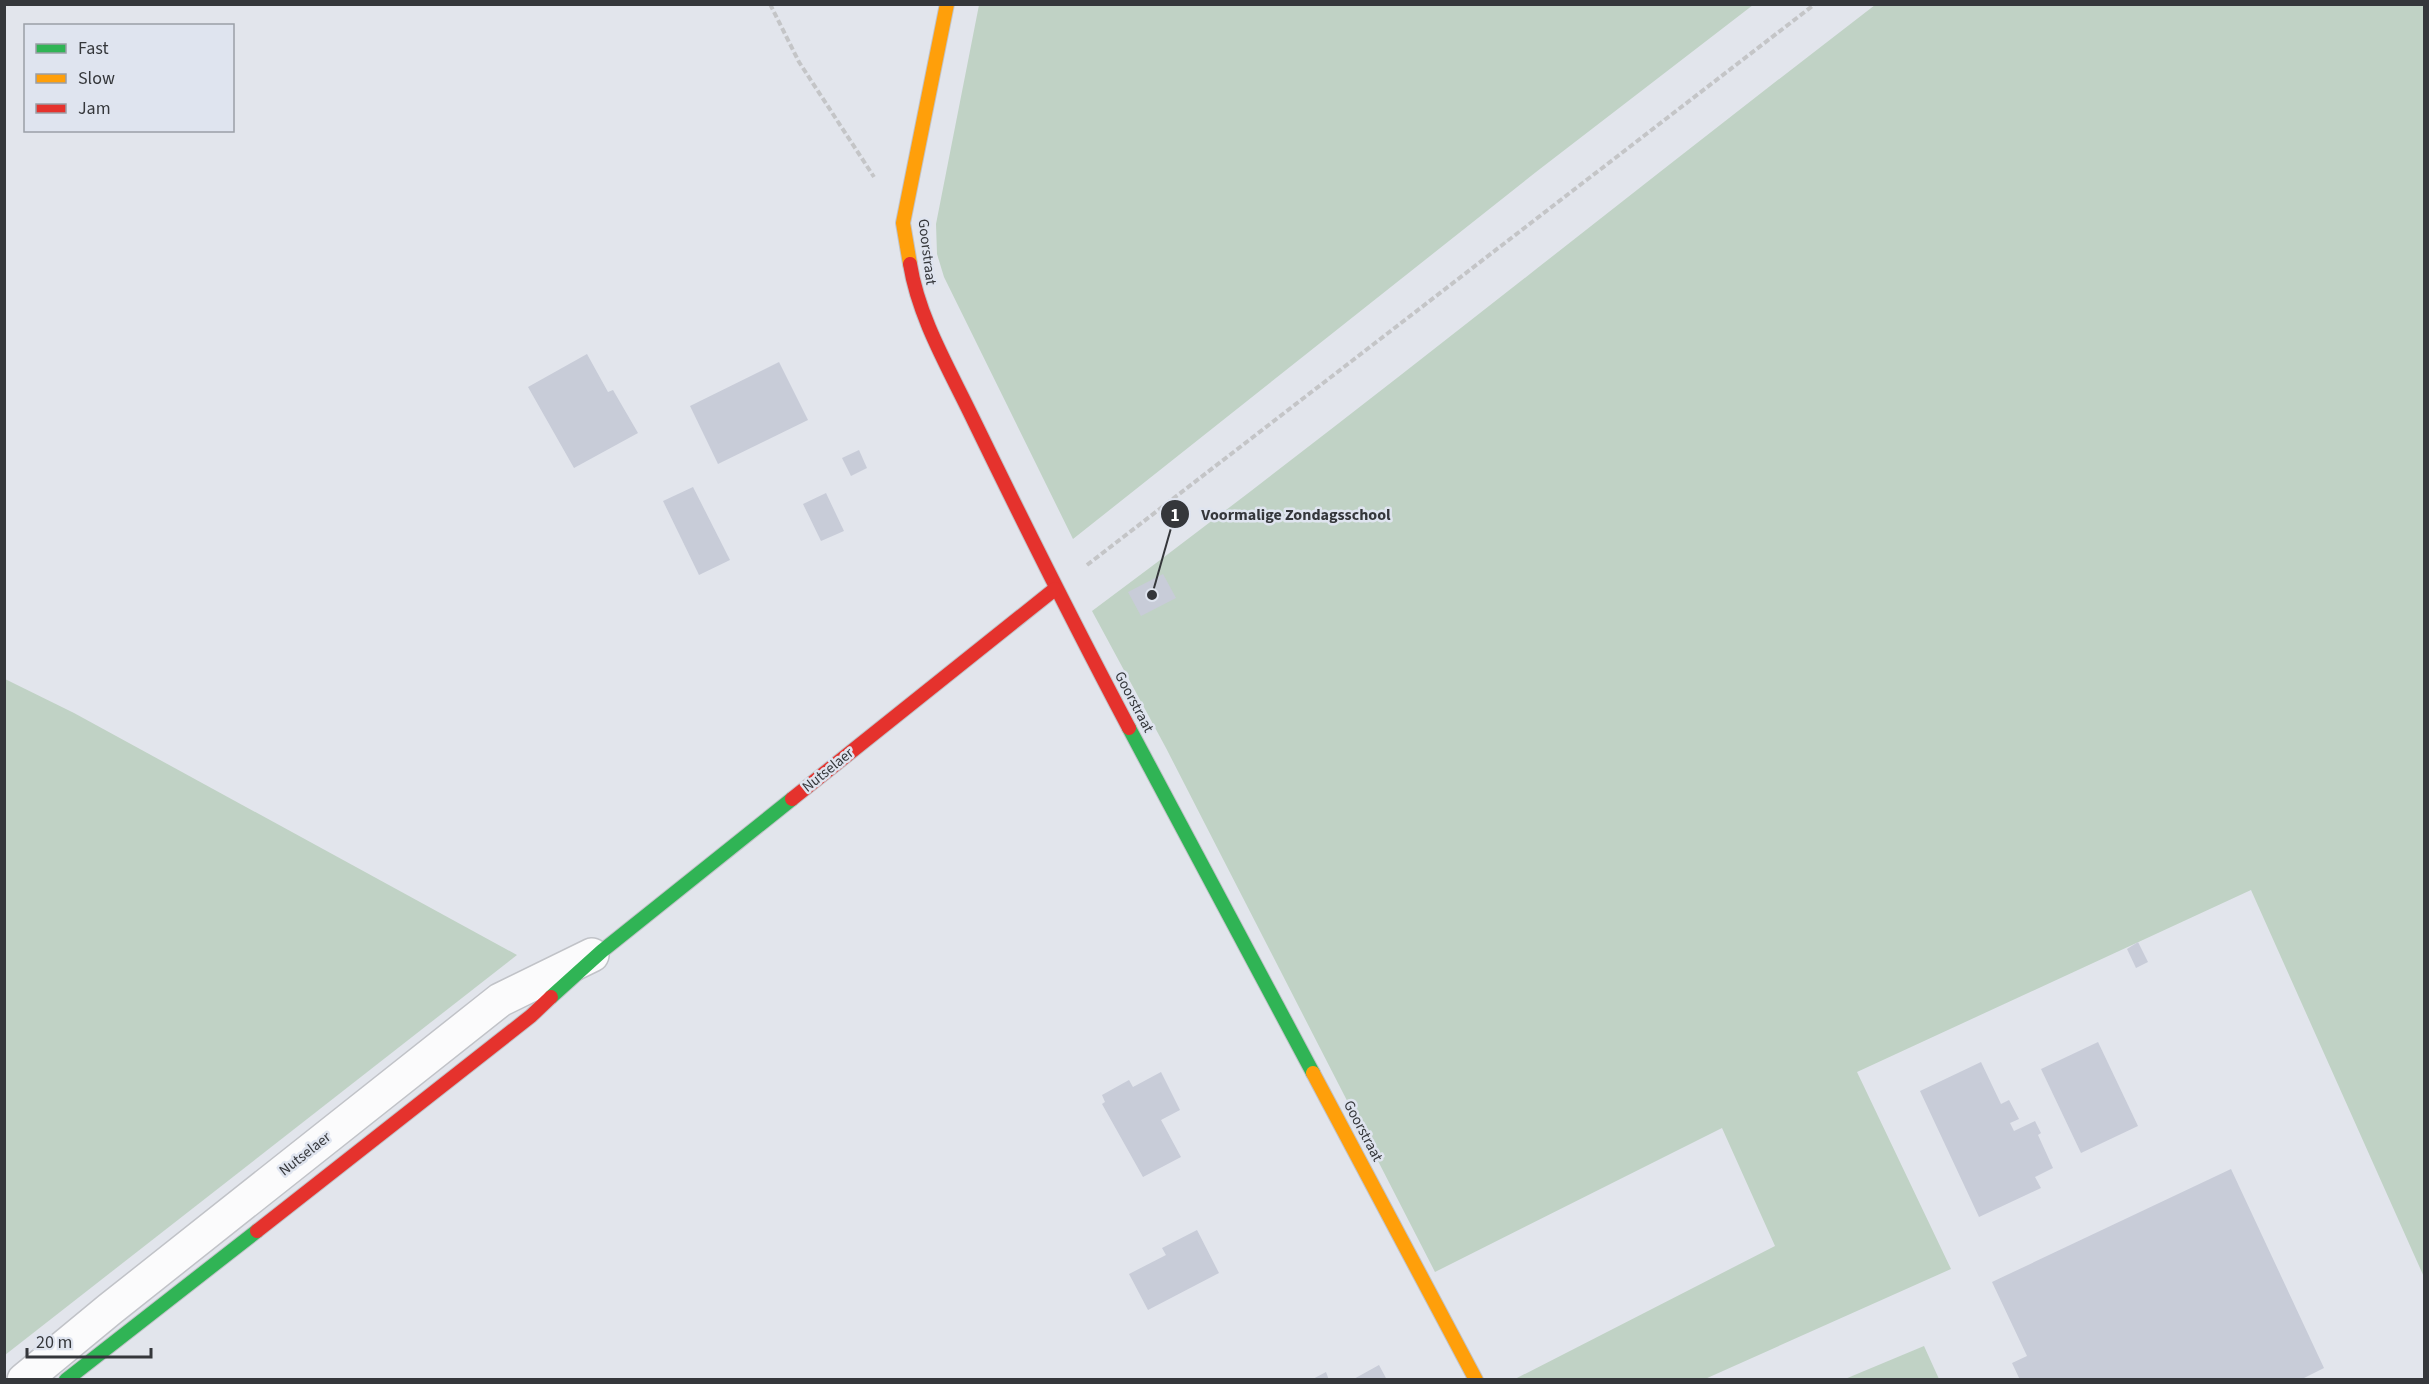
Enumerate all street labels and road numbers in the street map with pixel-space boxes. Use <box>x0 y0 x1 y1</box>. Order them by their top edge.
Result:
street label: Goorstraat <box>913 218 941 286</box>
street label: Goorstraat <box>1109 668 1159 736</box>
street label: Nutselaer <box>798 742 859 797</box>
street label: Goorstraat <box>1338 1097 1388 1165</box>
street label: Nutselaer <box>275 1127 336 1181</box>

